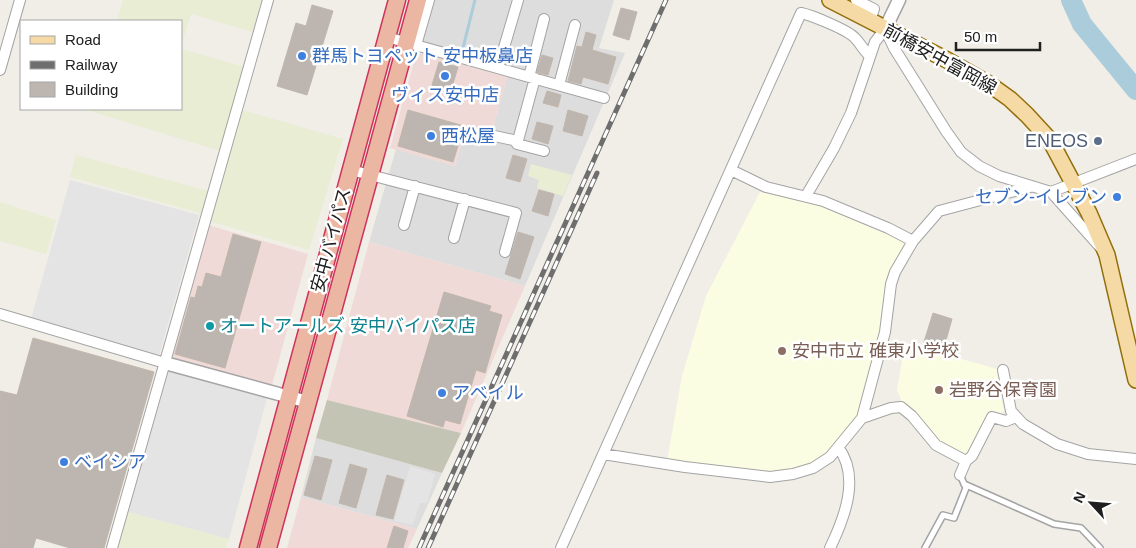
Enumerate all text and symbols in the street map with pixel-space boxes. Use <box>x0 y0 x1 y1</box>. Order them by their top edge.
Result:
legend <box>20 20 182 110</box>
street label: 前橋安中富岡線 <box>880 20 1000 98</box>
scale bar <box>956 20 1040 52</box>
text: 50 m <box>964 28 997 45</box>
text: Road <box>65 31 101 48</box>
place label: 群馬トヨペット 安中板鼻店 <box>312 46 533 66</box>
marker: 群馬トヨペット 安中板鼻店 <box>296 50 308 62</box>
text: Railway <box>65 56 118 73</box>
marker: ヴィス安中店 <box>439 70 451 82</box>
text: Building <box>65 81 118 98</box>
place label: ヴィス安中店 <box>391 85 499 105</box>
place label: 西松屋 <box>441 126 495 146</box>
marker: 西松屋 <box>425 130 437 142</box>
place label: ENEOS <box>1025 131 1088 151</box>
marker: ENEOS <box>1092 135 1104 147</box>
street label: 安中バイパス <box>307 185 355 295</box>
place label: セブン-イレブン <box>975 187 1107 207</box>
marker: セブン-イレブン <box>1111 191 1123 203</box>
place label: オートアールズ 安中バイパス店 <box>220 316 476 336</box>
marker: オートアールズ 安中バイパス店 <box>204 320 216 332</box>
place label: 安中市立 碓東小学校 <box>792 341 959 361</box>
marker: 安中市立 碓東小学校 <box>776 345 788 357</box>
place label: 岩野谷保育園 <box>949 380 1057 400</box>
place label: アベイル <box>452 383 524 403</box>
marker: 岩野谷保育園 <box>933 384 945 396</box>
marker: アベイル <box>436 387 448 399</box>
place label: ベイシア <box>74 452 146 472</box>
marker: ベイシア <box>58 456 70 468</box>
north arrow <box>1066 478 1116 528</box>
text: N <box>1070 489 1089 505</box>

